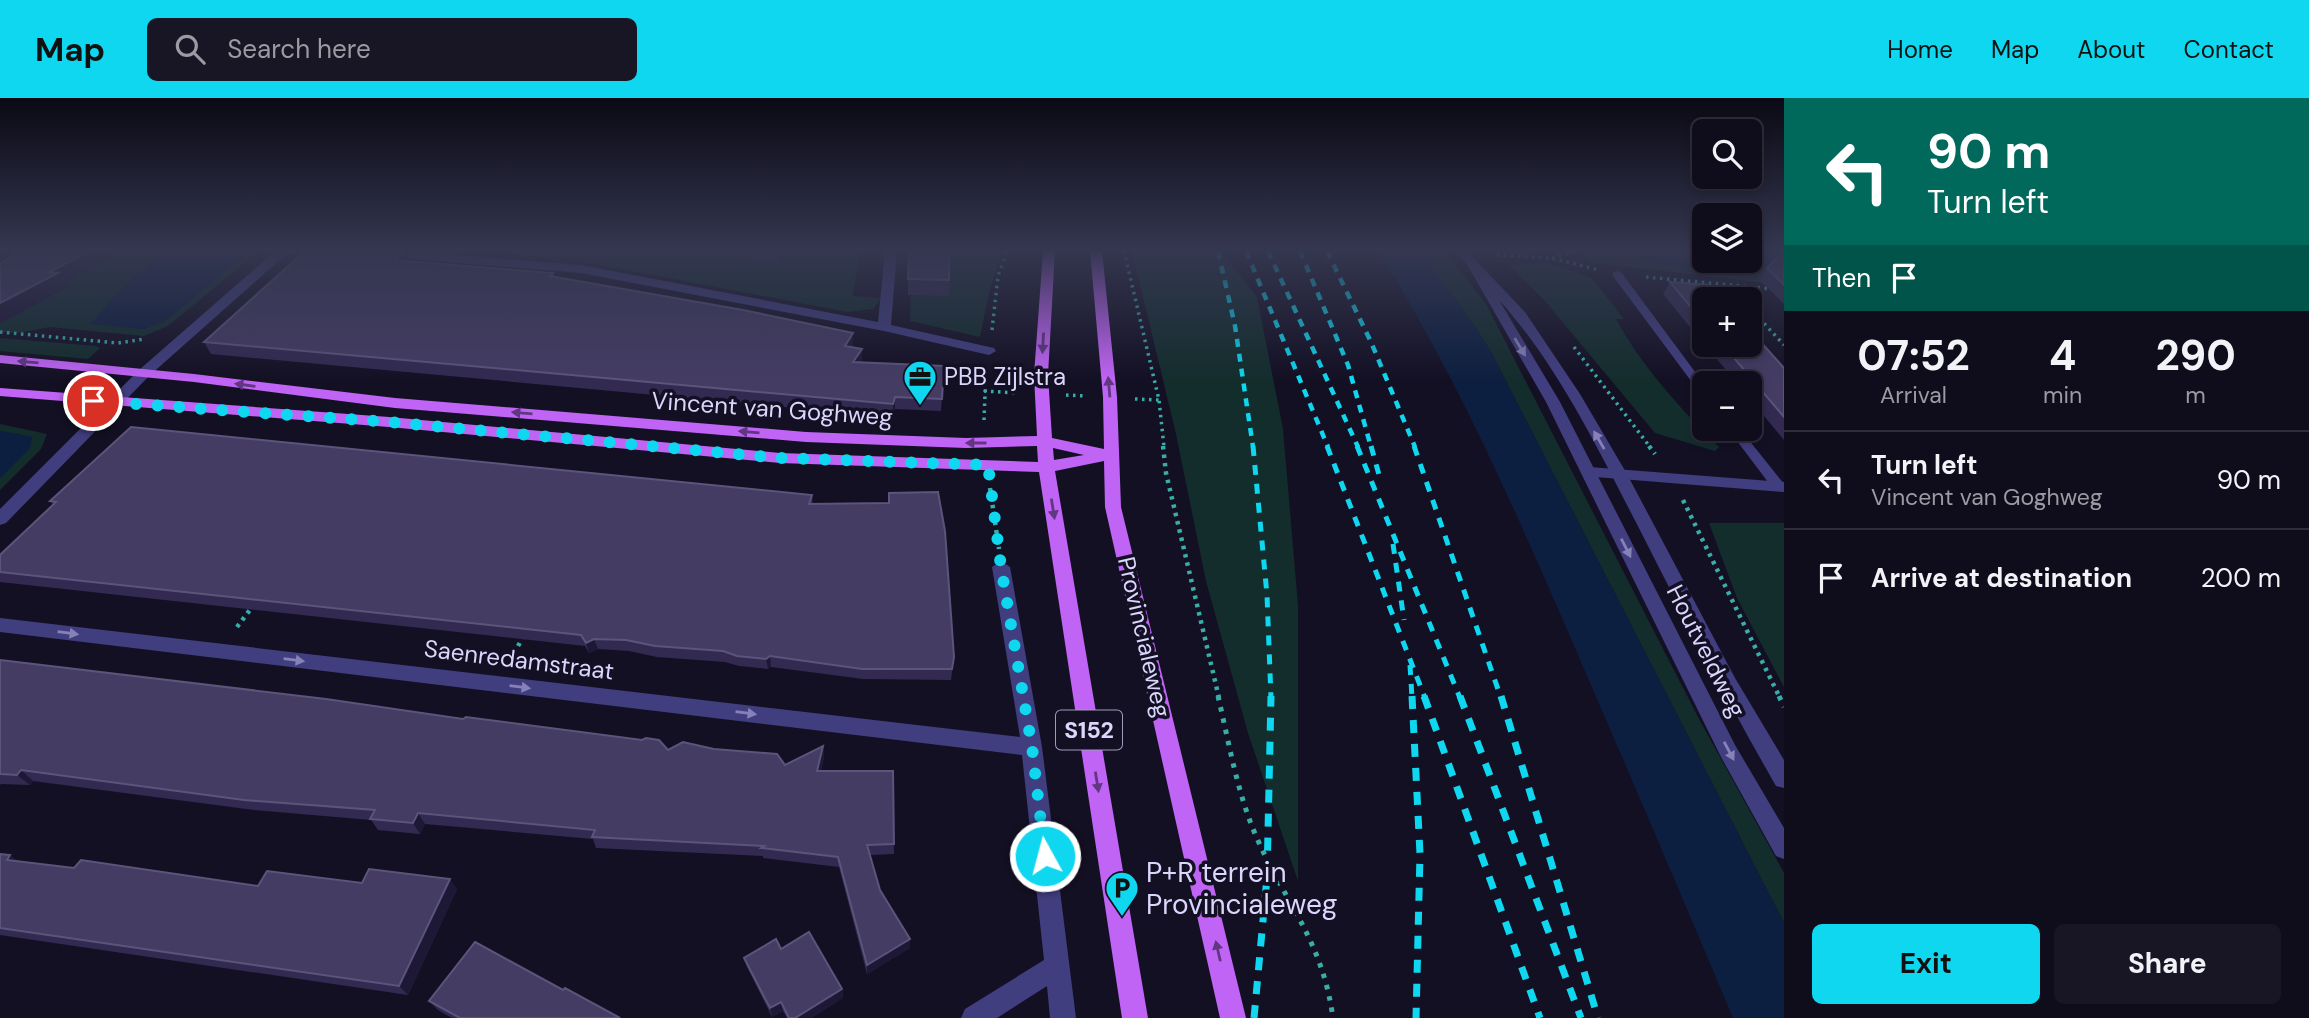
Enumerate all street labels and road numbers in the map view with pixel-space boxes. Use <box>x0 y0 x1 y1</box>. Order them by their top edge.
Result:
street label: Vincent van Goghweg <box>650 385 894 432</box>
street label: Provincialeweg <box>1111 553 1178 720</box>
street label: Houtveldweg <box>1660 579 1753 722</box>
street label: Saenredamstraat <box>422 632 616 687</box>
road number: S152 <box>1056 710 1122 750</box>

